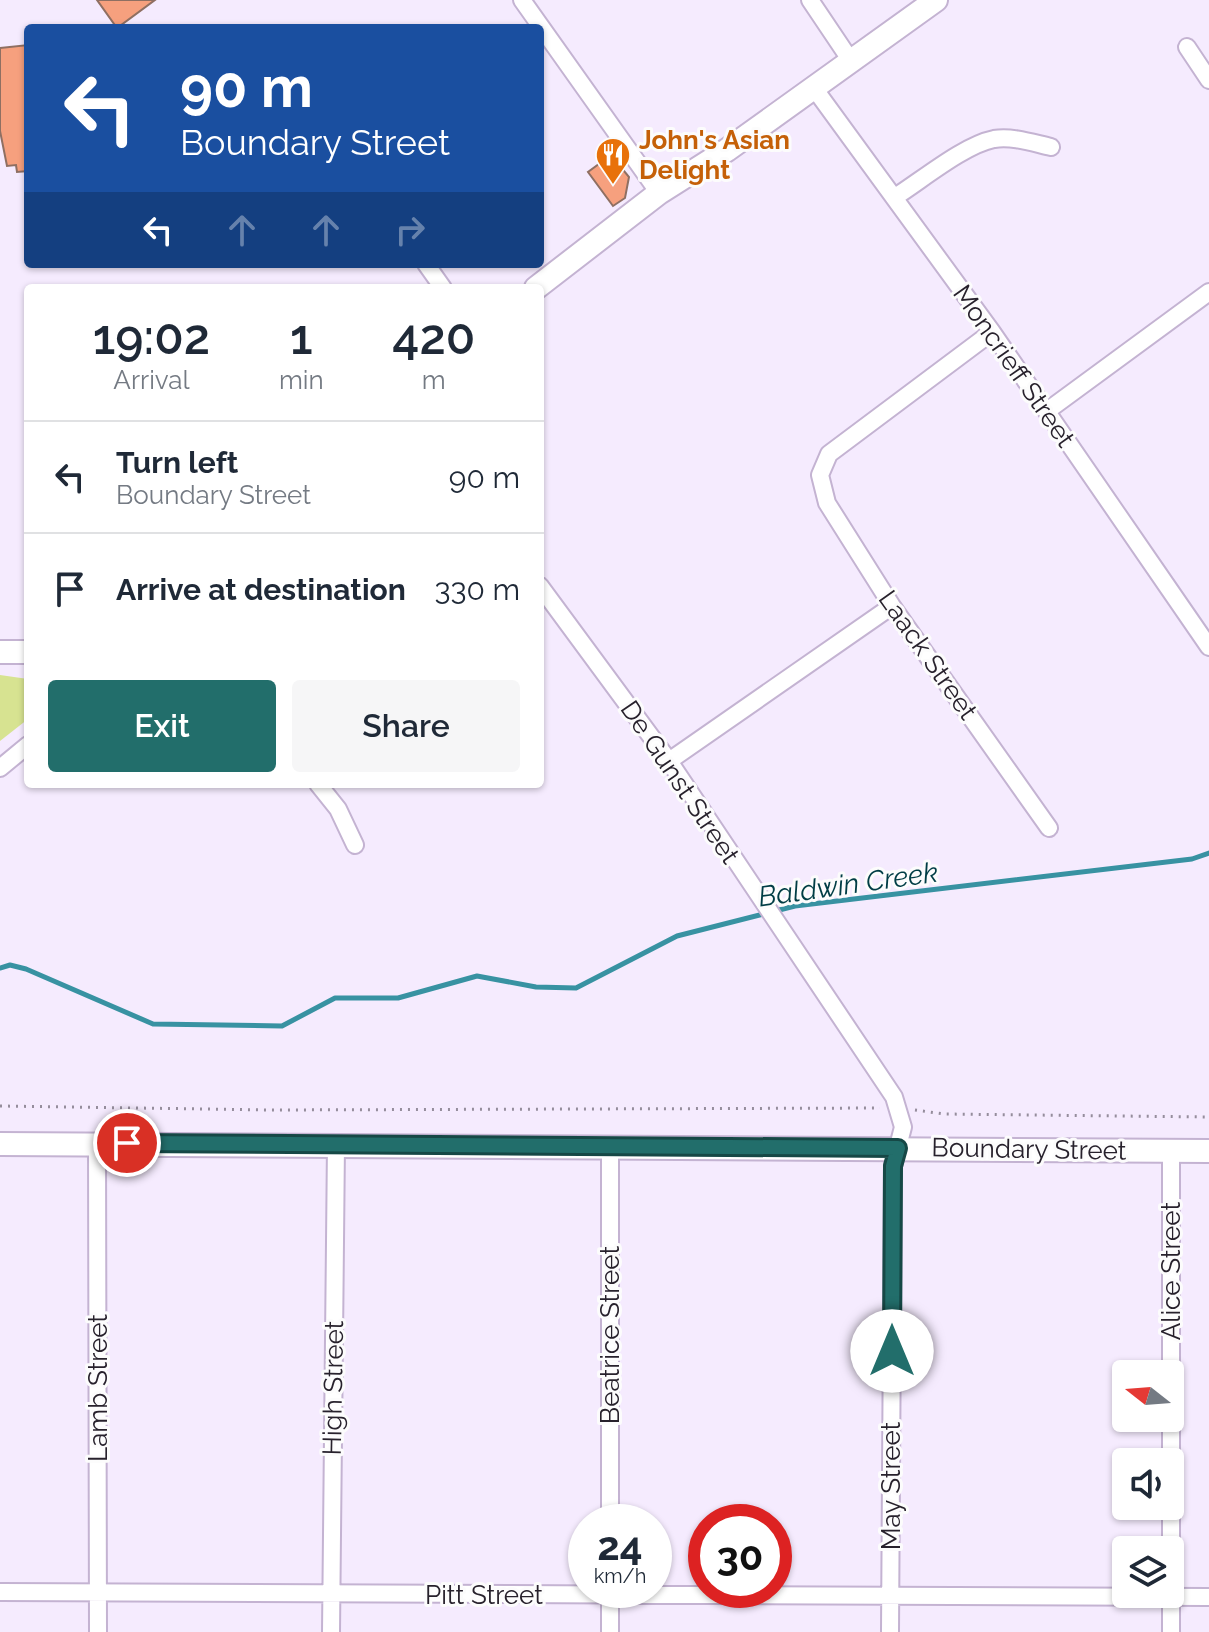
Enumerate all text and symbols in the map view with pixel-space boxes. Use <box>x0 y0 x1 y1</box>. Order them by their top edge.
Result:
text: 90 m <box>180 54 313 120</box>
icon: left <box>48 56 152 160</box>
text: Boundary Street <box>180 121 450 163</box>
place label: John's Asian Delight <box>639 125 790 185</box>
restaurant icon: John's Asian Delight <box>594 136 632 186</box>
icon: left <box>136 208 180 252</box>
icon: ahead <box>220 208 264 252</box>
icon: ahead <box>304 208 348 252</box>
icon: right <box>388 208 432 252</box>
street label: Moncrieff Street <box>947 279 1081 453</box>
text: 19:02 <box>93 309 210 365</box>
text: 1 <box>290 309 313 365</box>
text: 420 <box>392 309 475 365</box>
text: Arrival <box>113 365 190 395</box>
text: min <box>279 365 324 395</box>
text: m <box>422 365 446 395</box>
text: Turn left <box>116 445 238 480</box>
icon: left <box>48 455 92 499</box>
text: 90 m <box>449 460 520 495</box>
text: Boundary Street <box>116 480 311 510</box>
icon: arrive <box>48 567 92 611</box>
text: Arrive at destination <box>116 572 406 607</box>
text: 330 m <box>434 572 520 607</box>
street label: Laack Street <box>873 585 984 725</box>
button: Exit <box>48 680 276 772</box>
button: Share <box>292 680 520 772</box>
street label: De Gunst Street <box>615 695 746 869</box>
water label: Baldwin Creek <box>756 856 940 913</box>
pin <box>93 1109 161 1177</box>
icon: arrive <box>105 1121 149 1165</box>
street label: Boundary Street <box>931 1132 1127 1166</box>
street label: Alice Street <box>1156 1201 1186 1340</box>
street label: Beatrice Street <box>595 1246 625 1424</box>
position arrow <box>850 1309 934 1393</box>
street label: Lamb Street <box>83 1314 113 1462</box>
street label: High Street <box>317 1320 349 1456</box>
north arrow <box>1112 1360 1184 1432</box>
map controls <box>1112 1360 1184 1608</box>
street label: May Street <box>876 1421 906 1550</box>
button: sound <box>1112 1448 1184 1520</box>
speed limit sign: 30 <box>688 1504 792 1608</box>
text: 24 <box>597 1522 643 1569</box>
button: layers <box>1112 1536 1184 1608</box>
text: km/h <box>594 1564 646 1588</box>
street label: Pitt Street <box>425 1580 543 1610</box>

